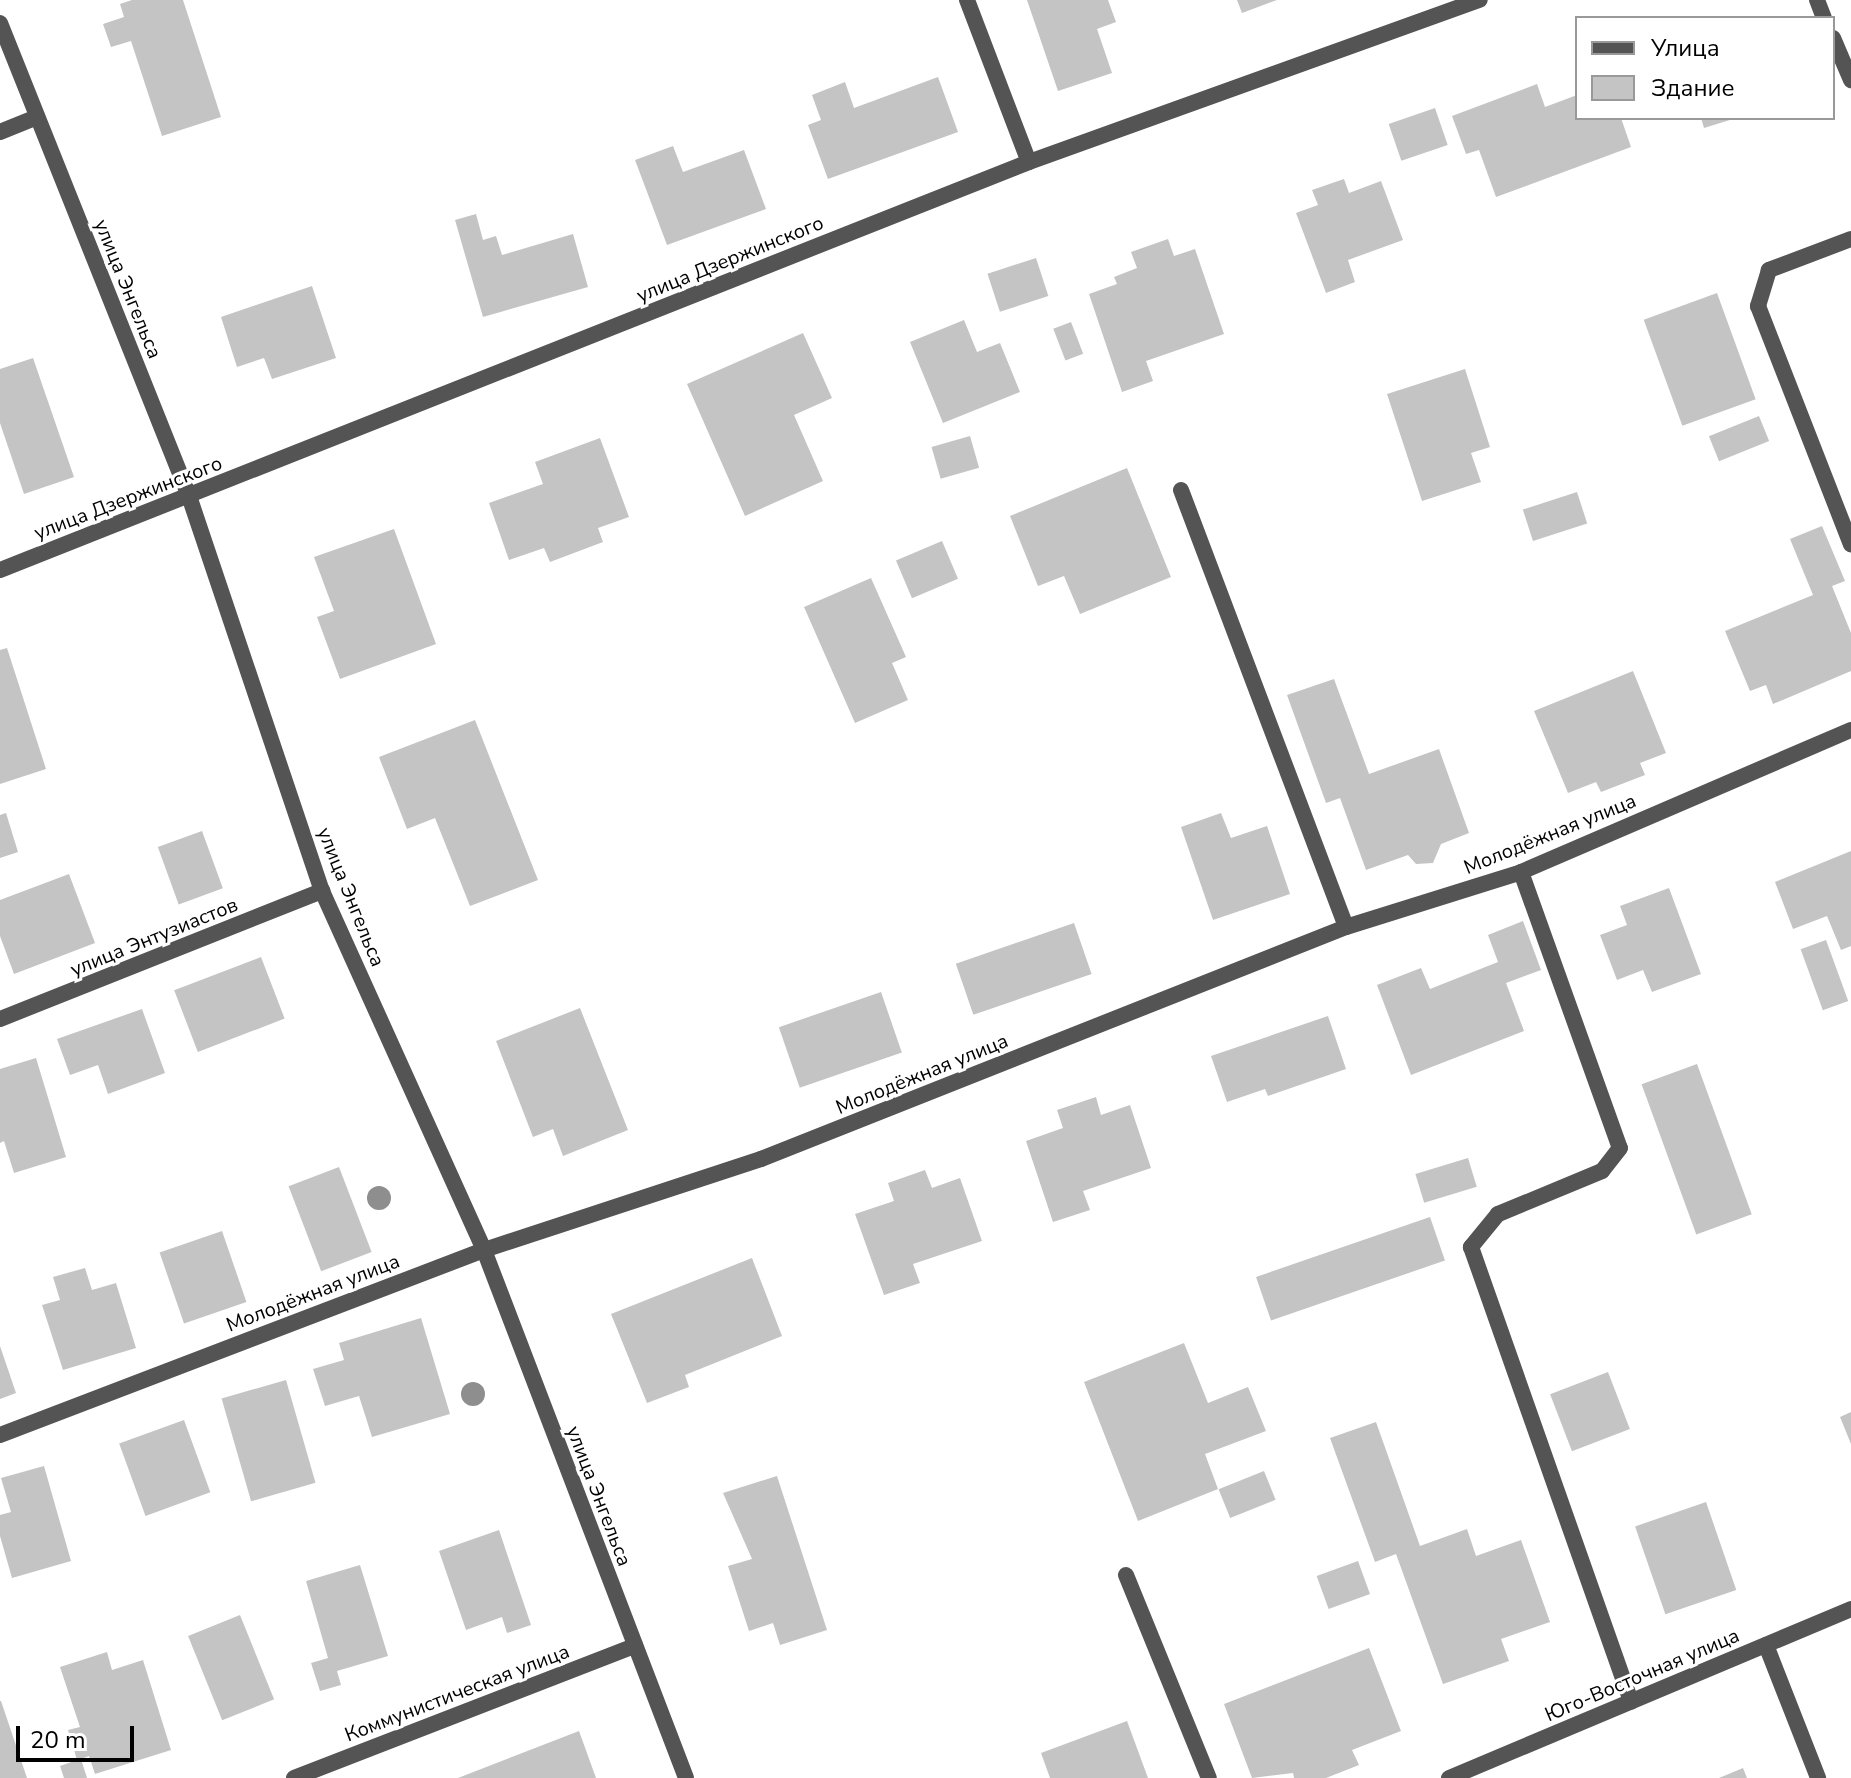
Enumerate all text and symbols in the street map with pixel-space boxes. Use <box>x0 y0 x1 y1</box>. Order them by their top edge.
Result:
legend <box>1575 16 1835 120</box>
text: Улица <box>1651 32 1720 64</box>
text: Здание <box>1651 72 1735 104</box>
street label: улица Дзержинского <box>633 210 827 308</box>
street label: улица Энгельса <box>89 216 167 362</box>
street label: улица Дзержинского <box>31 451 225 545</box>
street label: Молодёжная улица <box>1460 788 1640 880</box>
street label: улица Энгельса <box>312 824 390 970</box>
street label: улица Энтузиастов <box>67 892 241 982</box>
street label: Молодёжная улица <box>832 1028 1012 1120</box>
street label: Молодёжная улица <box>223 1249 403 1337</box>
street label: улица Энгельса <box>561 1423 637 1569</box>
street label: Юго-Восточная улица <box>1541 1623 1743 1727</box>
street label: Коммунистическая улица <box>341 1639 573 1747</box>
scale bar <box>20 1710 138 1760</box>
text: 20 m <box>30 1724 86 1756</box>

